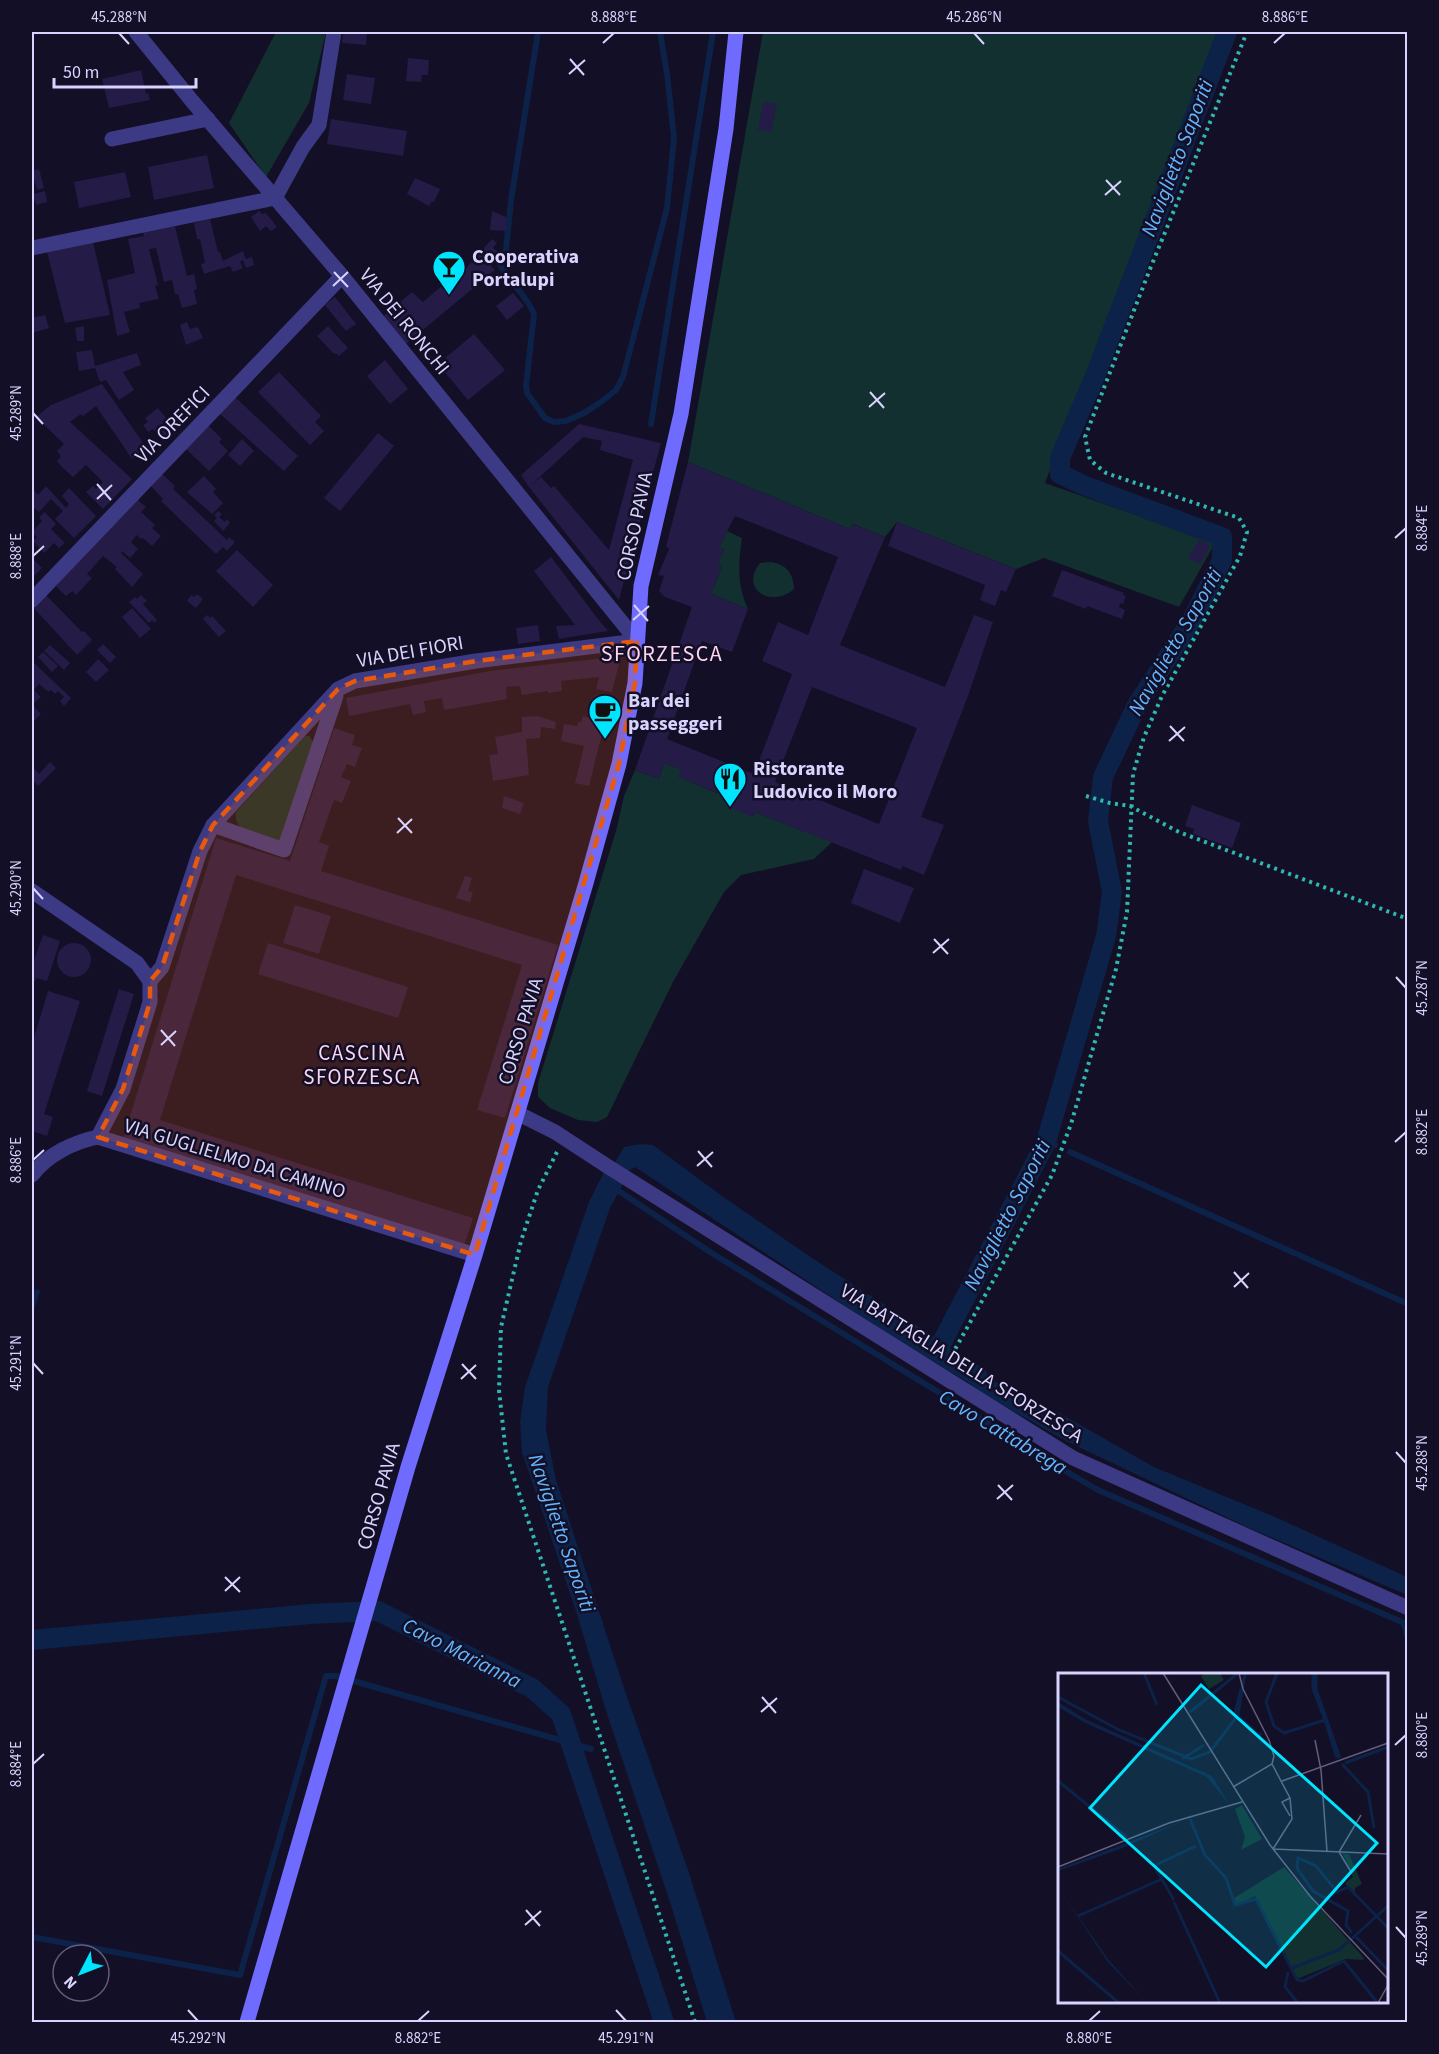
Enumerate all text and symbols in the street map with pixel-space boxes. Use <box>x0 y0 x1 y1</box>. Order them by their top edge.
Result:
text: 45.288°N <box>91 7 147 28</box>
text: 8.888°E <box>591 7 637 28</box>
text: 45.286°N <box>946 7 1002 28</box>
text: 8.886°E <box>1262 7 1308 28</box>
scale bar <box>54 51 196 89</box>
text: 50 m <box>63 60 99 85</box>
water label: Naviglietto Saporiti <box>1133 74 1221 241</box>
place label: Cooperativa Portalupi <box>472 243 579 294</box>
bar icon: Cooperativa Portalupi <box>431 249 467 296</box>
street label: VIA DEI RONCHI <box>352 262 456 381</box>
street label: VIA OREFICI <box>129 380 217 469</box>
text: 45.289°N <box>6 385 27 441</box>
street label: CORSO PAVIA <box>610 469 660 583</box>
text: 8.884°E <box>1412 505 1433 551</box>
text: 8.888°E <box>6 533 27 579</box>
water label: Naviglietto Saporiti <box>1121 562 1230 721</box>
street label: VIA DEI FIORI <box>355 629 466 675</box>
district label: SFORZESCA <box>601 638 723 670</box>
place label: Bar dei passeggeri <box>628 687 723 738</box>
cafe icon: Bar dei passeggeri <box>587 693 623 740</box>
place label: Ristorante Ludovico il Moro <box>753 755 897 806</box>
restaurant icon: Ristorante Ludovico il Moro <box>712 761 748 808</box>
text: 45.290°N <box>6 860 27 916</box>
text: 45.287°N <box>1412 960 1433 1016</box>
street label: CORSO PAVIA <box>491 974 551 1088</box>
district label: CASCINA SFORZESCA <box>303 1038 421 1092</box>
text: 8.882°E <box>1412 1109 1433 1155</box>
street label: VIA GUGLIELMO DA CAMINO <box>120 1112 349 1206</box>
water label: Naviglietto Saporiti <box>956 1133 1058 1296</box>
text: 8.886°E <box>6 1137 27 1183</box>
street label: VIA BATTAGLIA DELLA SFORZESCA <box>835 1277 1088 1450</box>
text: 45.291°N <box>6 1335 27 1391</box>
water label: Cavo Cattabrega <box>933 1382 1073 1482</box>
text: 45.288°N <box>1412 1435 1433 1491</box>
street label: CORSO PAVIA <box>350 1439 408 1553</box>
water label: Naviglietto Saporiti <box>521 1450 604 1617</box>
water label: Cavo Marianna <box>397 1610 527 1696</box>
inset map <box>1058 1673 1388 2003</box>
text: 8.880°E <box>1412 1712 1433 1758</box>
text: 8.884°E <box>6 1741 27 1787</box>
text: 45.289°N <box>1412 1910 1433 1966</box>
north arrow <box>51 1943 111 2003</box>
text: N <box>59 1971 82 1994</box>
text: 45.292°N <box>170 2028 226 2049</box>
text: 8.882°E <box>395 2028 441 2049</box>
text: 45.291°N <box>598 2028 654 2049</box>
text: 8.880°E <box>1066 2028 1112 2049</box>

